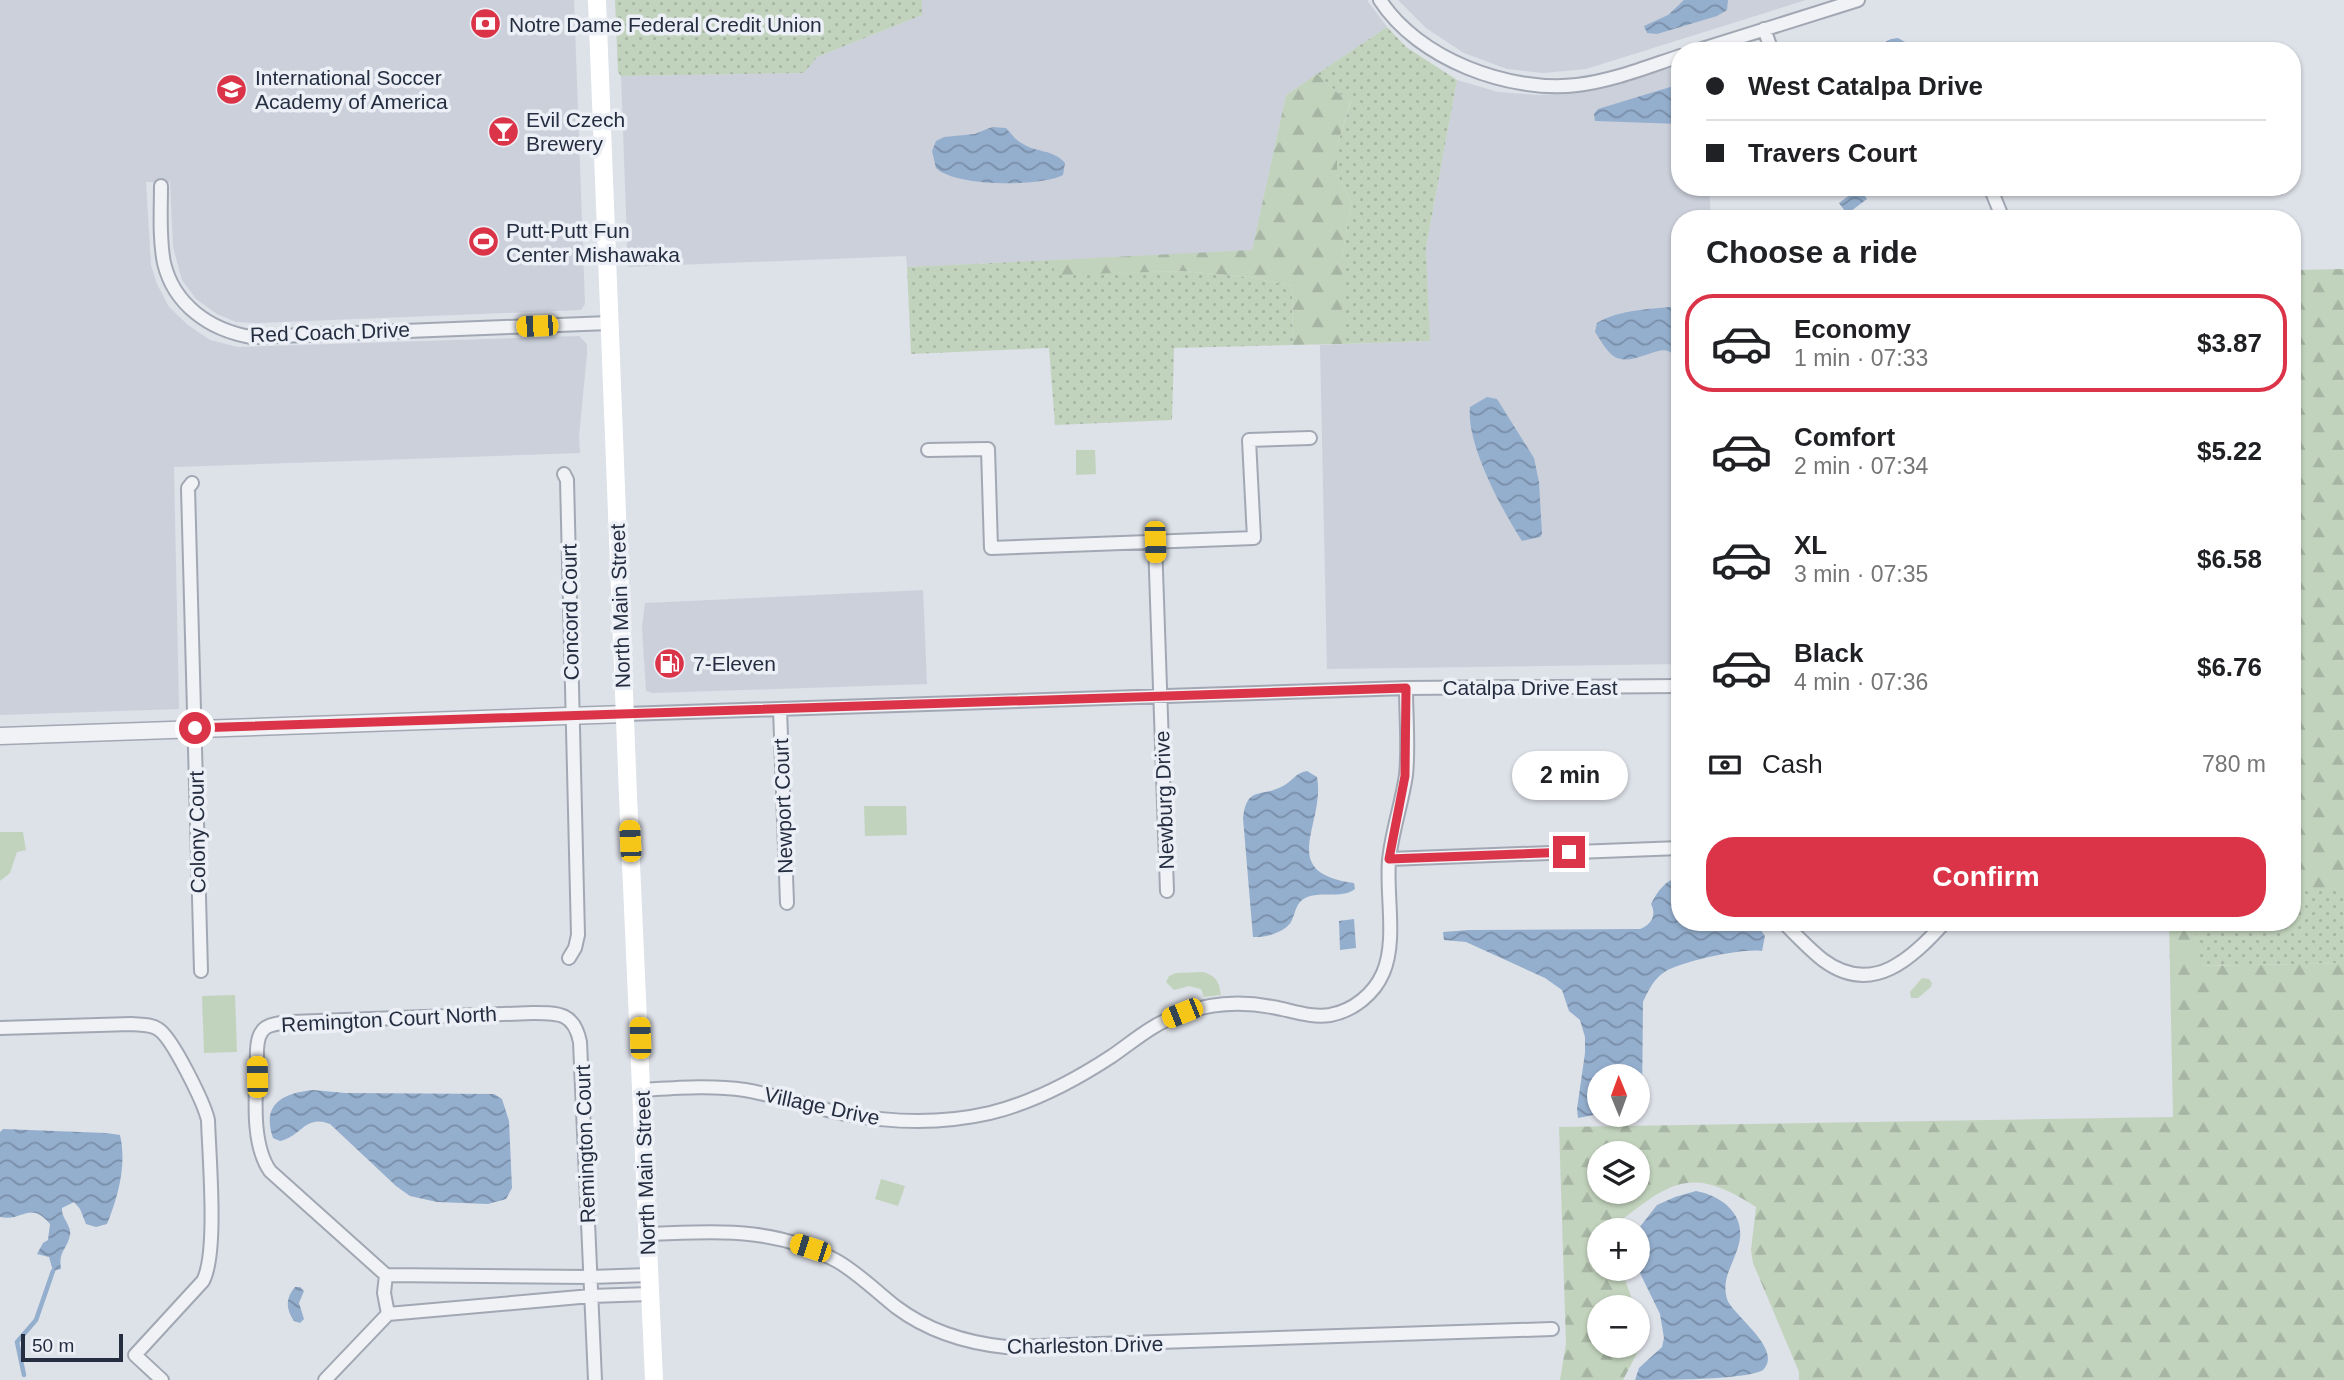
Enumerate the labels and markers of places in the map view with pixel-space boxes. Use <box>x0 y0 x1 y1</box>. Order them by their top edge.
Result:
bank icon: Notre Dame Federal Credit Union <box>469 7 503 41</box>
place label: Notre Dame Federal Credit Union <box>509 13 822 36</box>
place label: International Soccer Academy of America <box>255 66 448 113</box>
school or university icon: International Soccer Academy of America <box>215 72 249 106</box>
place label: Evil Czech Brewery <box>526 108 625 155</box>
bar icon: Evil Czech Brewery <box>486 114 520 148</box>
place label: Putt-Putt Fun Center Mishawaka <box>506 219 680 266</box>
sports icon: Putt-Putt Fun Center Mishawaka <box>466 225 500 259</box>
fuel station icon: 7-Eleven <box>653 646 687 680</box>
place label: 7-Eleven <box>693 652 776 675</box>

